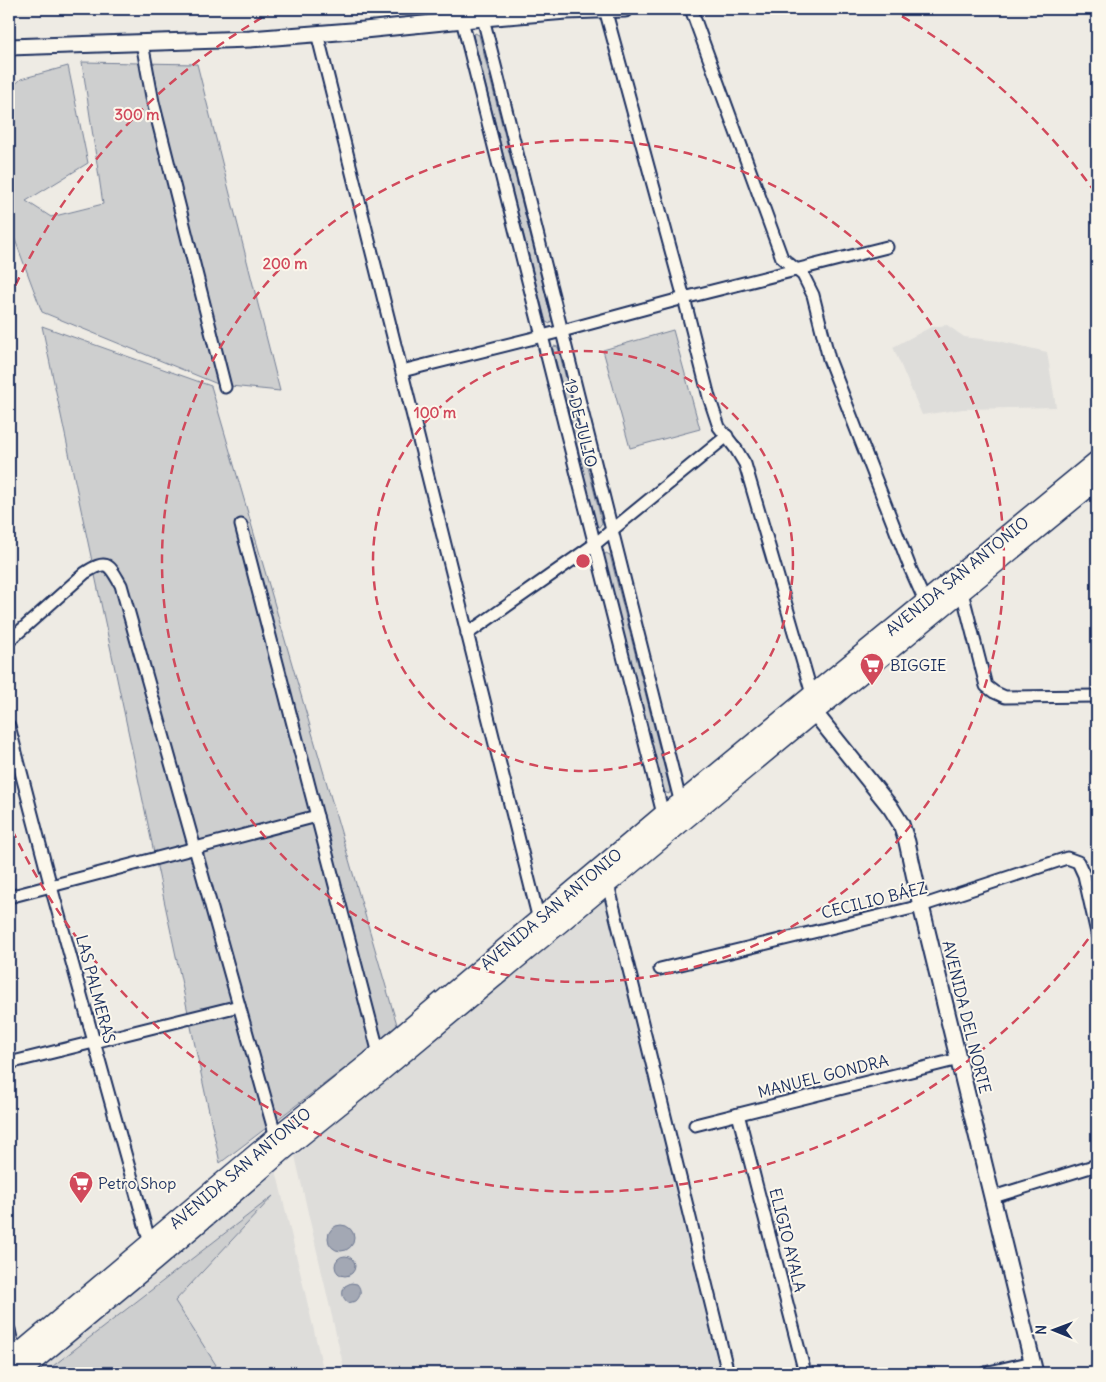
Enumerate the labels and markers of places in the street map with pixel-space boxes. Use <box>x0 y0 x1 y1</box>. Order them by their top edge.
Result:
centre of rings <box>574 552 592 570</box>
supermarket icon: BIGGIE <box>859 652 885 686</box>
place label: BIGGIE <box>890 655 947 675</box>
supermarket icon: Petro Shop <box>68 1170 94 1204</box>
place label: Petro Shop <box>98 1173 176 1193</box>

